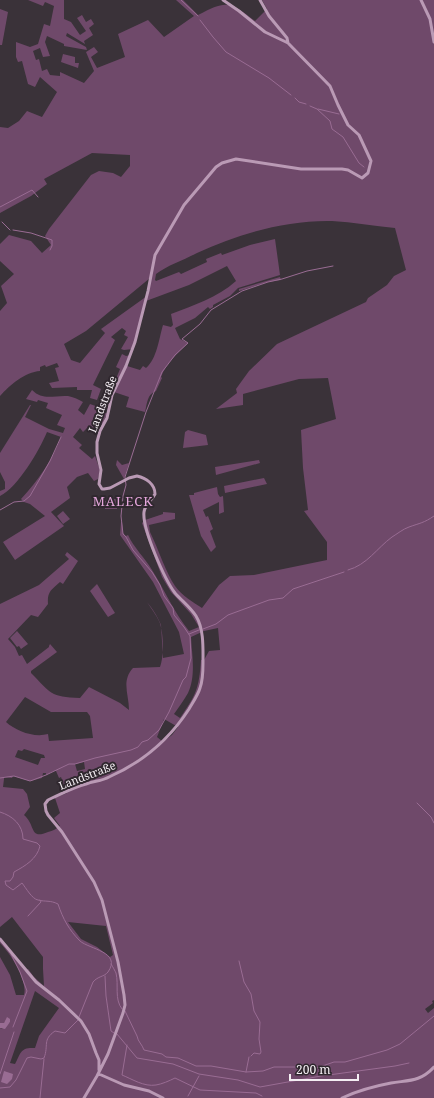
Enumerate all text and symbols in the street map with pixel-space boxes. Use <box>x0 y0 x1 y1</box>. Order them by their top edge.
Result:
street label: Landstraße <box>84 373 120 435</box>
district label: MALECK <box>93 492 153 510</box>
street label: Landstraße <box>56 757 118 793</box>
scale bar <box>290 1056 358 1082</box>
text: 200 m <box>296 1061 331 1078</box>

